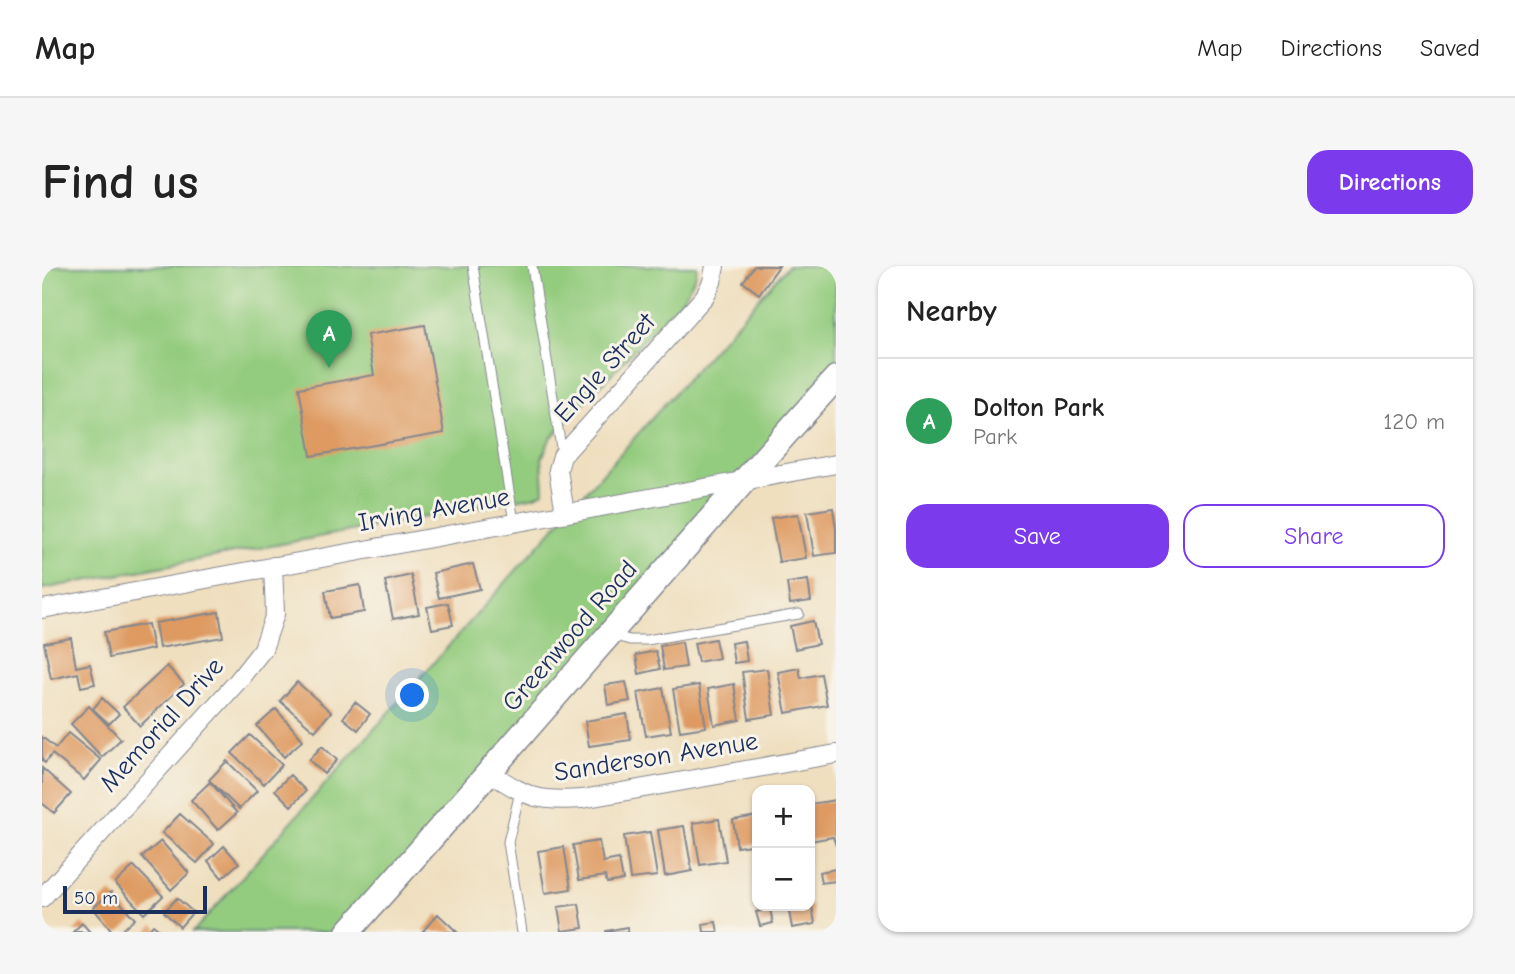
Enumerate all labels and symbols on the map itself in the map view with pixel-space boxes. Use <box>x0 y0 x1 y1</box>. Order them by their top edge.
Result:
street label: Engle Street <box>548 306 663 429</box>
pin: A <box>306 310 352 368</box>
street label: Irving Avenue <box>356 482 512 538</box>
street label: Greenwood Road <box>496 554 644 718</box>
street label: Memorial Drive <box>94 652 230 798</box>
your location <box>395 678 429 712</box>
street label: Sanderson Avenue <box>552 726 760 788</box>
scale bar <box>63 883 206 915</box>

